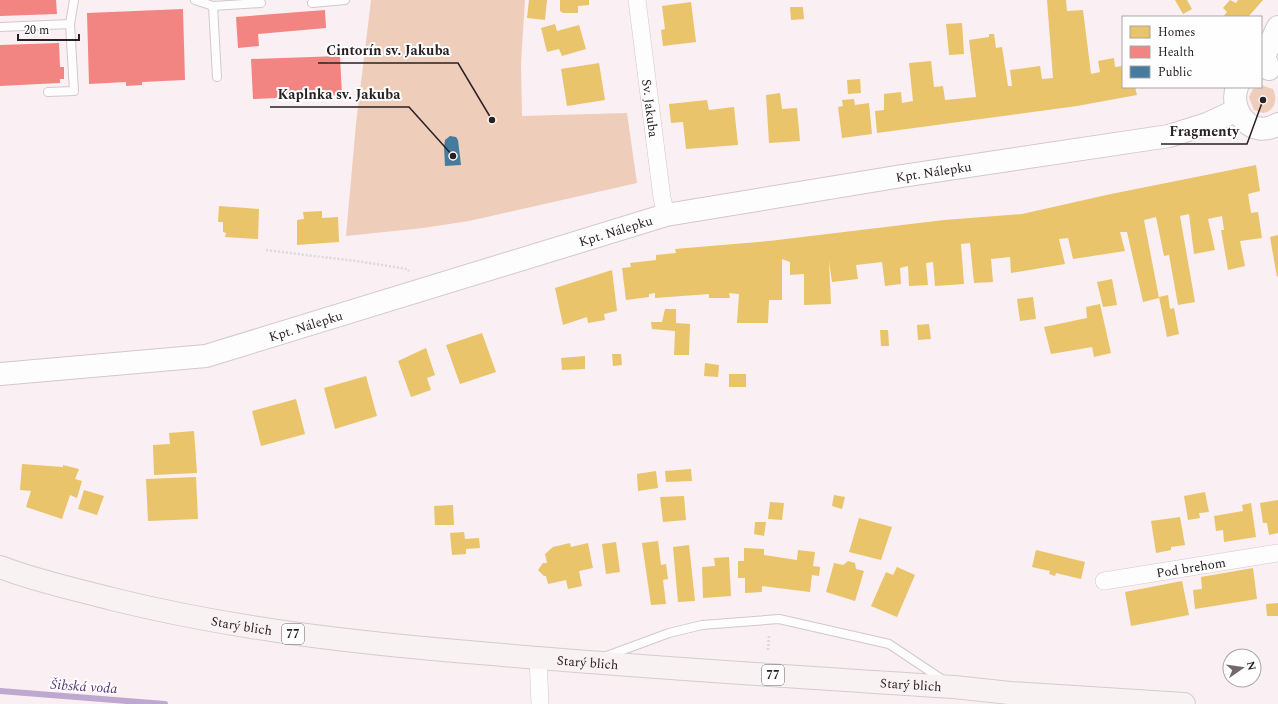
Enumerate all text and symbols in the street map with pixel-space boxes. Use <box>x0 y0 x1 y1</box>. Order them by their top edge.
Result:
scale bar <box>18 16 79 42</box>
legend <box>1122 16 1262 88</box>
text: 20 m <box>24 21 49 40</box>
text: Homes <box>1158 23 1196 42</box>
callout: Cintorín sv. Jakuba <box>318 37 458 63</box>
text: Cintorín sv. Jakuba <box>326 40 451 61</box>
text: Health <box>1158 43 1194 62</box>
text: Public <box>1158 63 1192 82</box>
street label: Sv. Jakuba <box>636 78 663 139</box>
callout: Kaplnka sv. Jakuba <box>270 81 409 107</box>
text: Kaplnka sv. Jakuba <box>278 84 401 105</box>
callout: Fragmenty <box>1161 118 1247 144</box>
text: Fragmenty <box>1169 121 1240 142</box>
street label: Kpt. Nálepku <box>894 157 973 188</box>
street label: Kpt. Nálepku <box>576 211 655 252</box>
street label: Kpt. Nálepku <box>267 306 345 347</box>
street label: Pod brehom <box>1155 553 1227 583</box>
street label: Starý blich <box>209 611 274 641</box>
road number: 77 <box>282 624 304 644</box>
north arrow <box>1222 648 1262 688</box>
street label: Starý blich <box>556 651 620 675</box>
text: N <box>1242 660 1261 672</box>
road number: 77 <box>762 665 784 685</box>
street label: Starý blich <box>879 673 943 697</box>
water label: Šibská voda <box>50 674 118 699</box>

